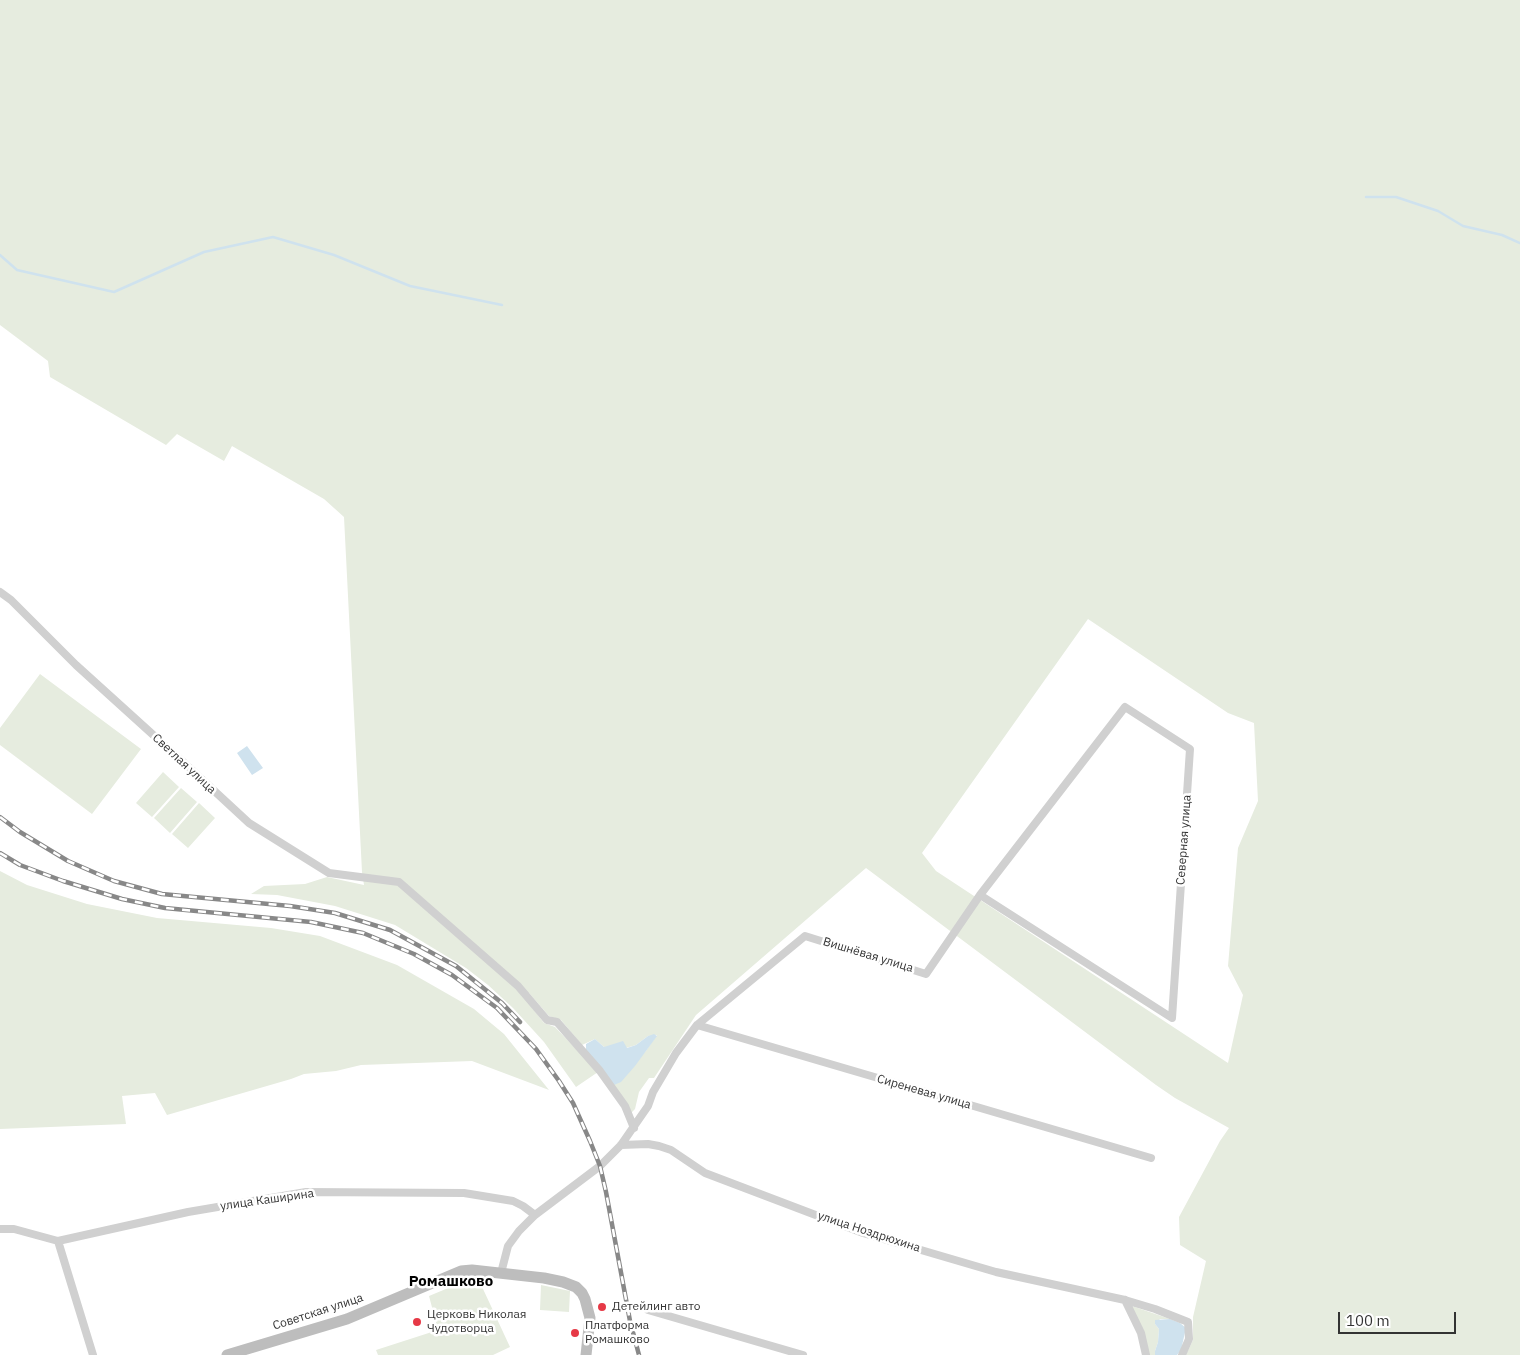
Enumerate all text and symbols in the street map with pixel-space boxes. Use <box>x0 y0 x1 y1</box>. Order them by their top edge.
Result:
street label: Светлая улица <box>149 731 219 797</box>
street label: Северная улица <box>1174 794 1194 886</box>
street label: Вишнёвая улица <box>821 934 915 976</box>
street label: Сиреневая улица <box>875 1072 973 1112</box>
street label: улица Каширина <box>219 1186 315 1214</box>
street label: улица Ноздрюхина <box>816 1209 922 1255</box>
district label: Ромашково <box>409 1273 493 1291</box>
street label: Советская улица <box>271 1291 365 1333</box>
place label: Детейлинг авто <box>612 1300 700 1314</box>
marker: Детейлинг авто <box>596 1301 608 1313</box>
scale bar <box>1340 1302 1458 1334</box>
place label: Церковь Николая Чудотворца <box>427 1308 526 1336</box>
text: 100 m <box>1346 1311 1390 1330</box>
marker: Церковь Николая Чудотворца <box>411 1316 423 1328</box>
place label: Платформа Ромашково <box>585 1319 650 1347</box>
marker: Платформа Ромашково <box>569 1327 581 1339</box>

